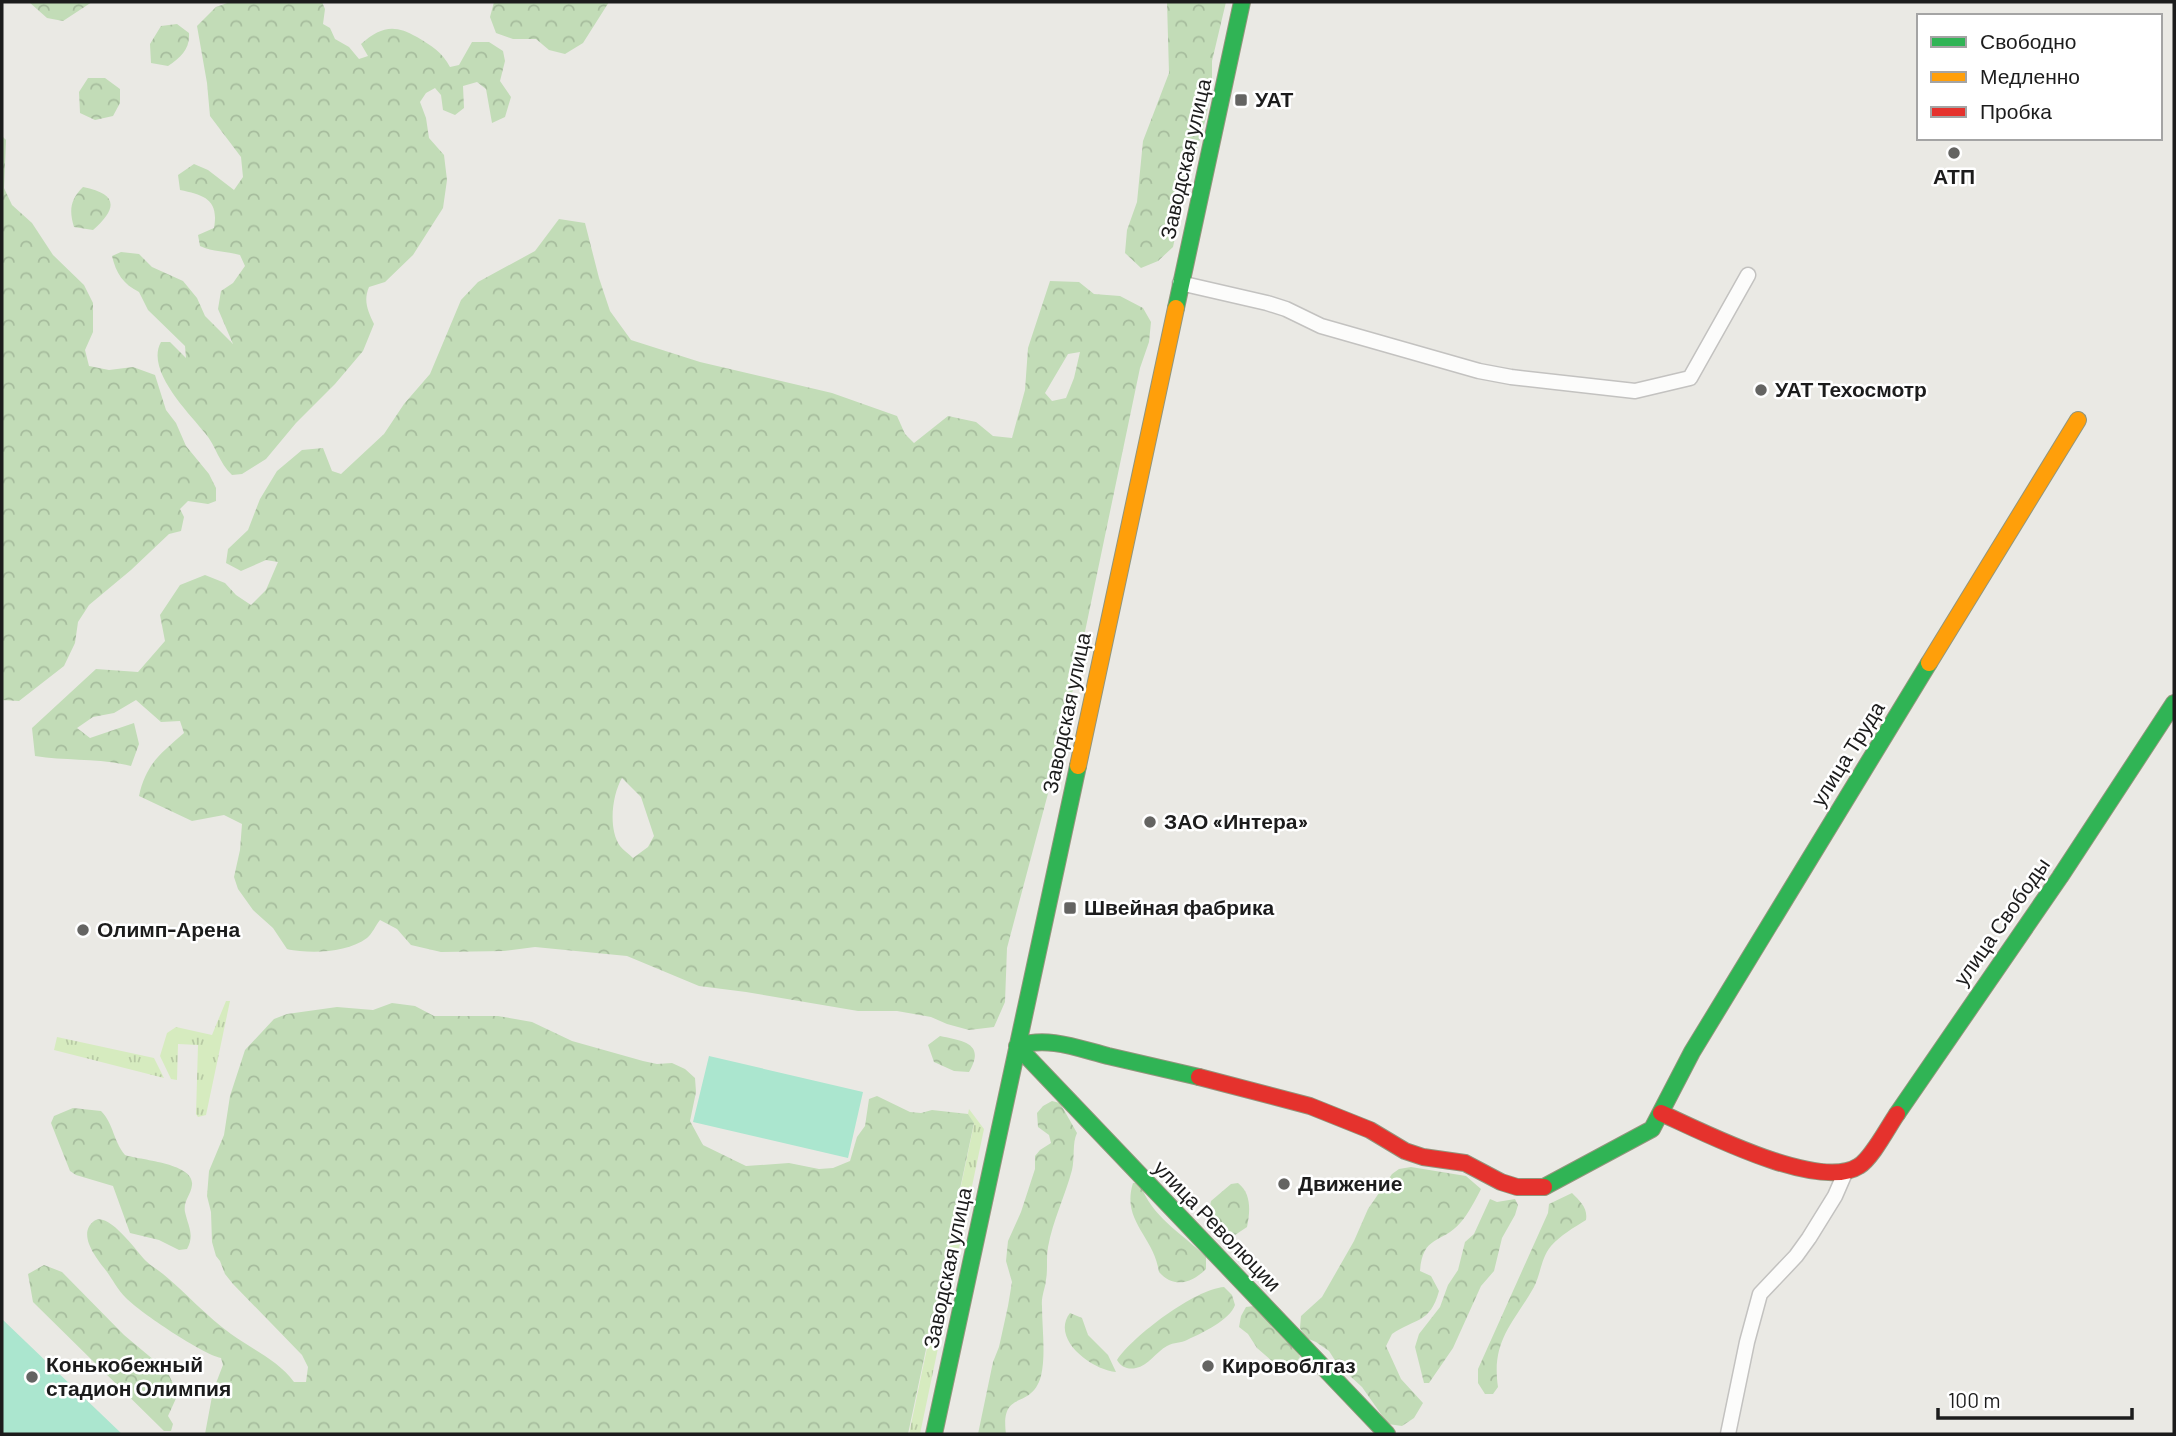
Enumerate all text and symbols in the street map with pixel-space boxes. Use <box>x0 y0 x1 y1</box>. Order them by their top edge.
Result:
legend <box>1917 14 2162 140</box>
text: Свободно <box>1980 28 2077 53</box>
text: Медленно <box>1980 63 2080 88</box>
street label: Заводская улица <box>1154 76 1215 241</box>
place label: УАТ <box>1255 86 1294 111</box>
marker: УАТ <box>1233 92 1249 108</box>
text: Пробка <box>1980 98 2052 123</box>
marker: АТП <box>1946 145 1962 161</box>
place label: АТП <box>1933 163 1975 188</box>
place label: УАТ Техосмотр <box>1775 376 1927 401</box>
marker: УАТ Техосмотр <box>1753 382 1769 398</box>
street label: Заводская улица <box>1036 630 1095 795</box>
street label: улица Труда <box>1805 696 1889 810</box>
place label: ЗАО «Интера» <box>1164 808 1308 833</box>
marker: ЗАО «Интера» <box>1142 814 1158 830</box>
street label: улица Свободы <box>1947 852 2054 990</box>
place label: Швейная фабрика <box>1084 894 1274 919</box>
marker: Швейная фабрика <box>1062 900 1078 916</box>
place label: Олимп-Арена <box>97 916 240 941</box>
marker: Олимп-Арена <box>75 922 91 938</box>
street label: улица Революции <box>1149 1154 1287 1296</box>
place label: Движение <box>1298 1170 1402 1195</box>
marker: Движение <box>1276 1176 1292 1192</box>
street label: Заводская улица <box>917 1185 976 1350</box>
place label: Конькобежный стадион Олимпия <box>46 1351 231 1400</box>
place label: Кировоблгаз <box>1222 1352 1356 1377</box>
marker: Кировоблгаз <box>1200 1358 1216 1374</box>
marker: Конькобежный стадион Олимпия <box>24 1369 40 1385</box>
scale bar <box>1938 1376 2132 1420</box>
text: 100 m <box>1948 1387 2001 1412</box>

